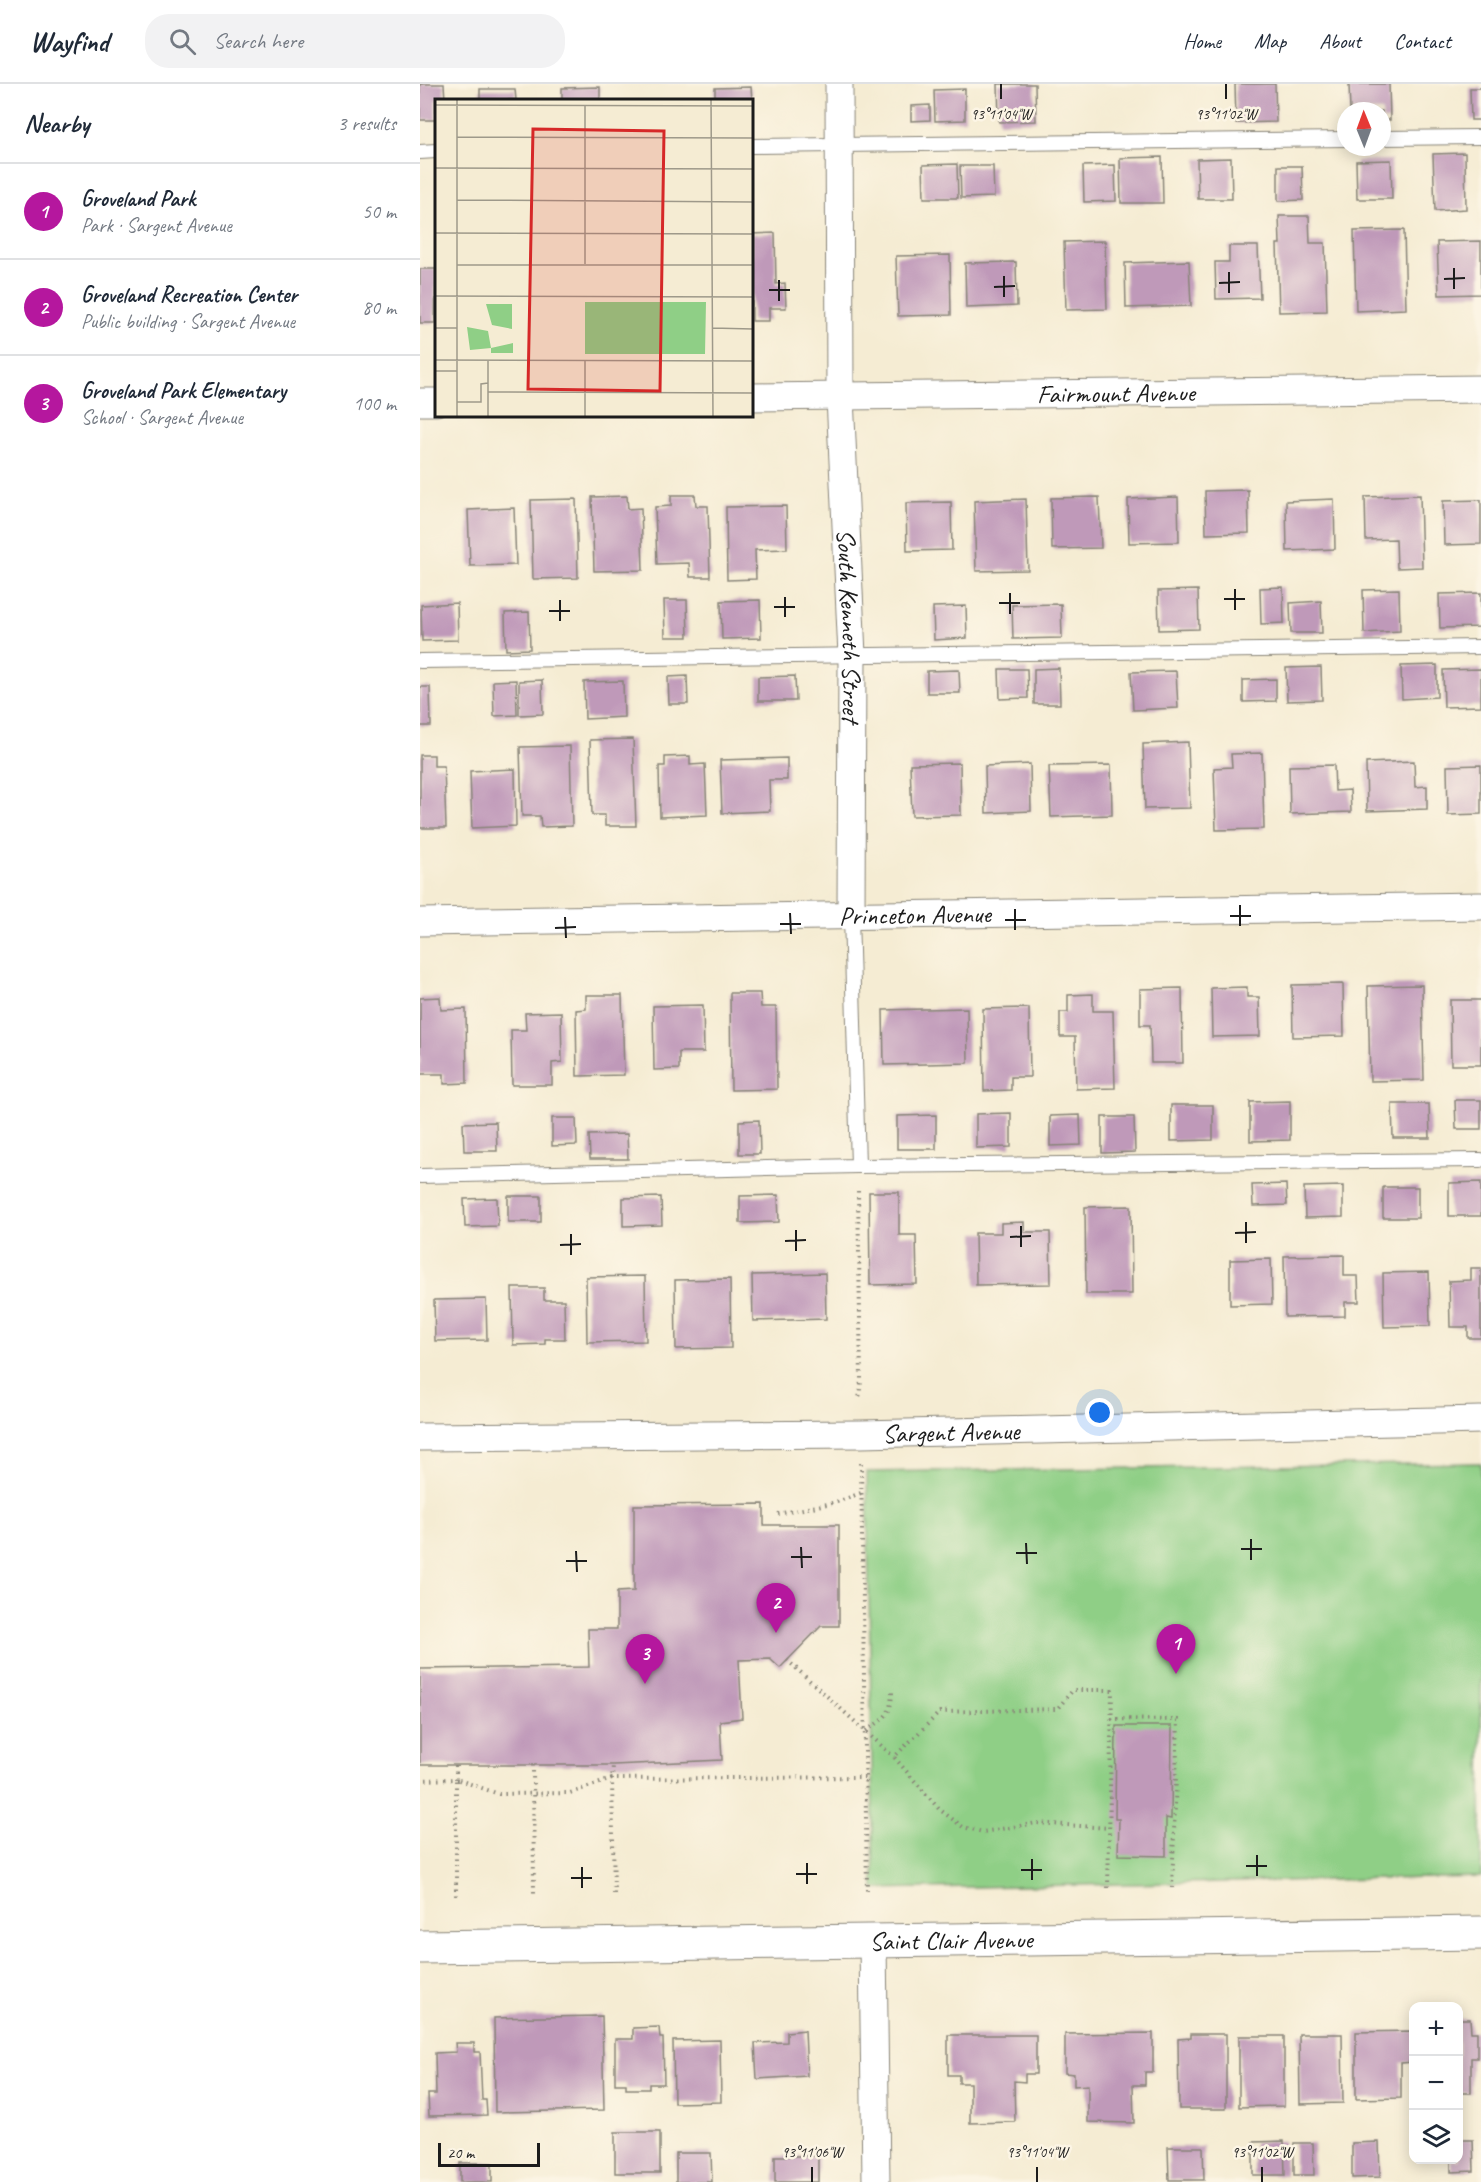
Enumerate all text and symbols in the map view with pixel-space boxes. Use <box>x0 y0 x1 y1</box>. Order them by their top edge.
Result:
search box <box>145 14 565 68</box>
text: Wayfind <box>30 24 109 59</box>
icon: search <box>166 25 199 58</box>
text: Search here <box>214 27 303 55</box>
text: Home <box>1183 28 1221 54</box>
text: Map <box>1254 28 1286 54</box>
text: About <box>1319 28 1361 54</box>
text: Contact <box>1394 28 1451 54</box>
inset map <box>435 99 753 417</box>
north arrow <box>1337 102 1391 156</box>
text: 93°11'04"W <box>971 105 1035 124</box>
text: 93°11'02"W <box>1196 105 1260 124</box>
text: Nearby <box>24 107 89 140</box>
text: 3 results <box>337 111 396 136</box>
text: Groveland Park <box>81 185 195 213</box>
text: 1 <box>39 199 48 224</box>
text: 50 m <box>362 199 396 224</box>
text: Park · Sargent Avenue <box>81 213 232 238</box>
text: Groveland Recreation Center <box>81 281 297 309</box>
text: 2 <box>39 295 48 320</box>
text: 80 m <box>362 295 396 320</box>
text: Public building · Sargent Avenue <box>81 309 295 334</box>
street label: Fairmount Avenue <box>1037 376 1198 411</box>
text: Groveland Park Elementary <box>81 377 286 405</box>
text: 3 <box>39 391 48 416</box>
text: 100 m <box>353 391 396 416</box>
text: School · Sargent Avenue <box>81 405 243 430</box>
street label: South Kenneth Street <box>829 528 868 726</box>
street label: Princeton Avenue <box>839 897 993 933</box>
your location <box>1085 1398 1114 1427</box>
street label: Sargent Avenue <box>882 1414 1022 1451</box>
pin: 2 <box>756 1584 796 1633</box>
pin: 1 <box>1156 1624 1196 1674</box>
pin: 3 <box>626 1634 664 1684</box>
street label: Saint Clair Avenue <box>869 1923 1035 1958</box>
map controls <box>1409 2002 1463 2164</box>
button: + <box>1409 2002 1463 2056</box>
button: − <box>1409 2056 1463 2110</box>
button: layers <box>1409 2110 1463 2164</box>
scale bar <box>438 2140 540 2168</box>
text: 20 m <box>447 2143 474 2163</box>
text: 93°11'06"W <box>782 2143 846 2162</box>
text: 93°11'04"W <box>1007 2143 1071 2162</box>
text: 93°11'02"W <box>1232 2143 1296 2162</box>

